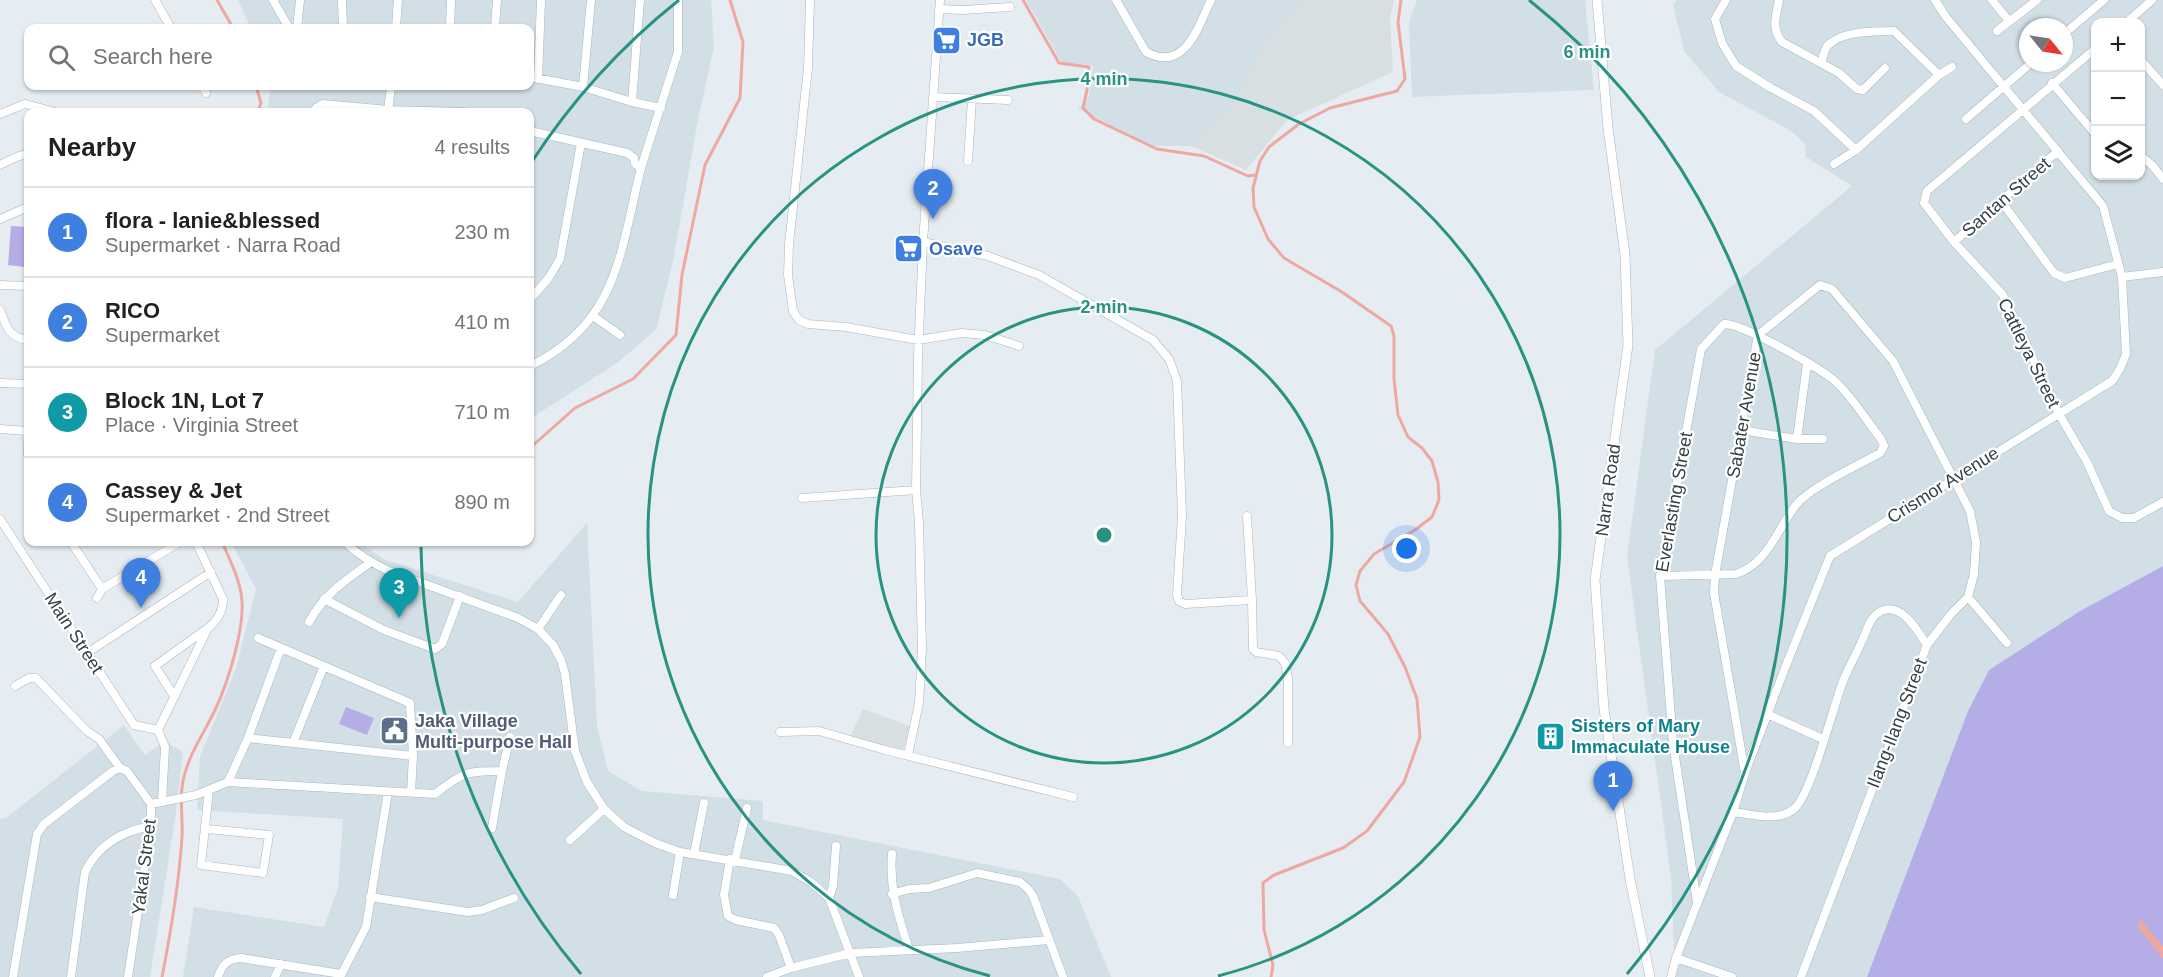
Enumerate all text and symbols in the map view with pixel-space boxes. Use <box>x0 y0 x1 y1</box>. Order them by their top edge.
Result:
north arrow <box>2019 18 2073 72</box>
map controls <box>2091 18 2145 180</box>
button: + <box>2091 18 2145 72</box>
search box <box>24 24 534 90</box>
supermarket icon: JGB <box>930 24 962 56</box>
place label: JGB <box>967 30 1004 50</box>
icon: search <box>45 41 78 74</box>
text: 6 min <box>1563 42 1611 62</box>
text: Search here <box>93 44 213 69</box>
text: 4 min <box>1080 69 1128 89</box>
button: − <box>2091 72 2145 126</box>
button: layers <box>2091 126 2145 180</box>
text: Nearby <box>48 132 136 162</box>
text: 4 results <box>434 136 510 158</box>
street label: Santan Street <box>1958 153 2054 241</box>
pin: 2 <box>914 170 952 219</box>
text: flora - lanie&blessed <box>105 208 320 233</box>
text: 1 <box>62 221 73 243</box>
text: 230 m <box>454 221 510 243</box>
supermarket icon: Osave <box>892 233 924 265</box>
text: Supermarket · Narra Road <box>105 234 341 256</box>
place label: Osave <box>929 239 983 259</box>
street label: Cattleya Street <box>1994 295 2064 411</box>
text: 2 min <box>1080 297 1128 317</box>
text: RICO <box>105 298 160 323</box>
text: 2 <box>62 311 73 333</box>
text: 410 m <box>454 311 510 333</box>
text: Supermarket <box>105 324 220 346</box>
street label: Sabater Avenue <box>1723 350 1765 480</box>
text: Block 1N, Lot 7 <box>105 388 264 413</box>
text: 3 <box>62 401 73 423</box>
text: 710 m <box>454 401 510 423</box>
text: Place · Virginia Street <box>105 414 298 436</box>
street label: Everlasting Street <box>1652 430 1696 574</box>
street label: Narra Road <box>1592 443 1624 537</box>
street label: Crismor Avenue <box>1884 443 2002 527</box>
text: Cassey & Jet <box>105 478 242 503</box>
text: 4 <box>62 491 73 513</box>
text: 890 m <box>454 491 510 513</box>
text: Supermarket · 2nd Street <box>105 504 330 526</box>
centre of rings <box>1094 525 1114 545</box>
your location <box>1392 534 1421 563</box>
pin: 4 <box>122 558 160 608</box>
pin: 3 <box>380 568 418 618</box>
street label: Main Street <box>41 589 107 677</box>
street label: Ilang-Ilang Street <box>1863 655 1931 791</box>
place label: Jaka Village Multi-purpose Hall <box>415 711 572 752</box>
public building icon: Jaka Village Multi-purpose Hall <box>378 715 410 747</box>
place label: Sisters of Mary Immaculate House <box>1571 716 1730 757</box>
building icon: Sisters of Mary Immaculate House <box>1534 720 1566 752</box>
pin: 1 <box>1594 762 1632 811</box>
street label: Yakal Street <box>128 818 160 916</box>

